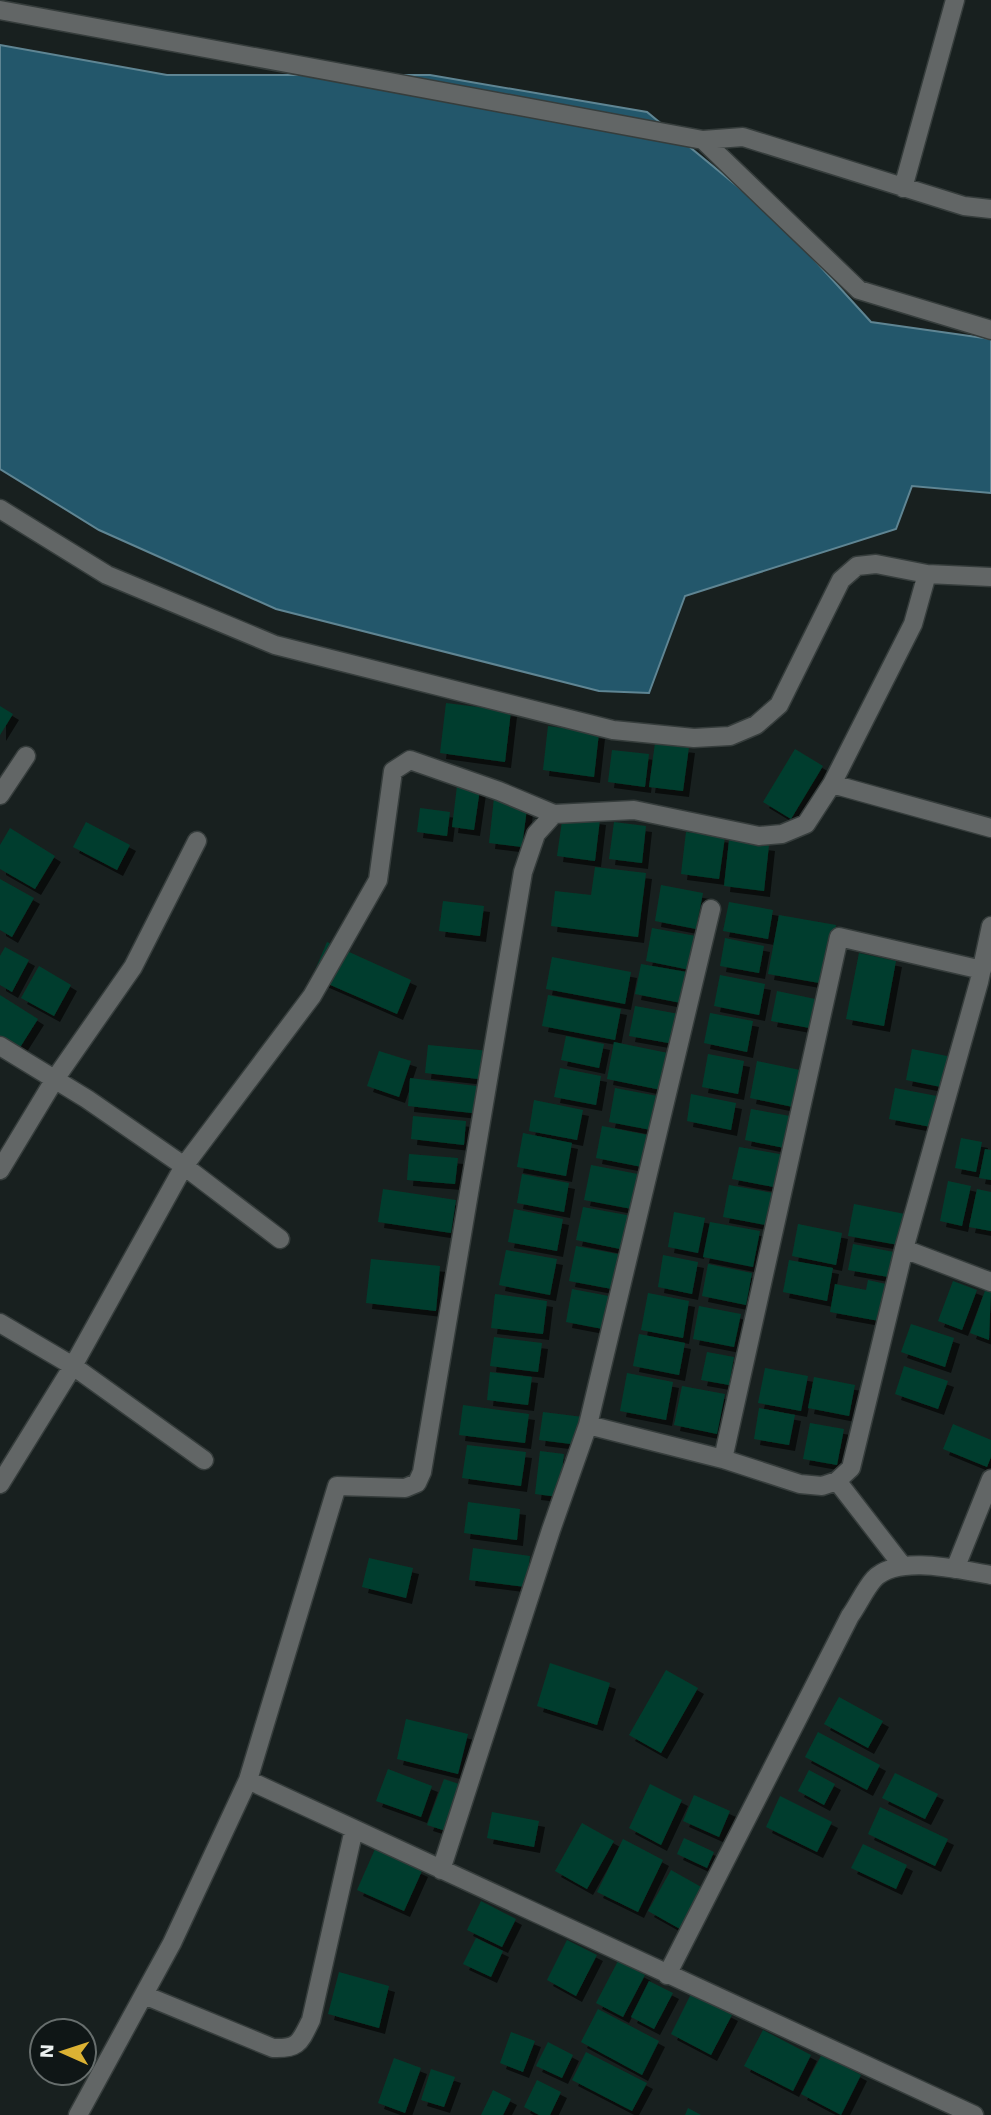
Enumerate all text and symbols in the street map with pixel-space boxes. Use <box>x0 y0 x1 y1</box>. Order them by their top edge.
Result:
north arrow <box>28 2017 98 2087</box>
text: N <box>35 2043 58 2059</box>

